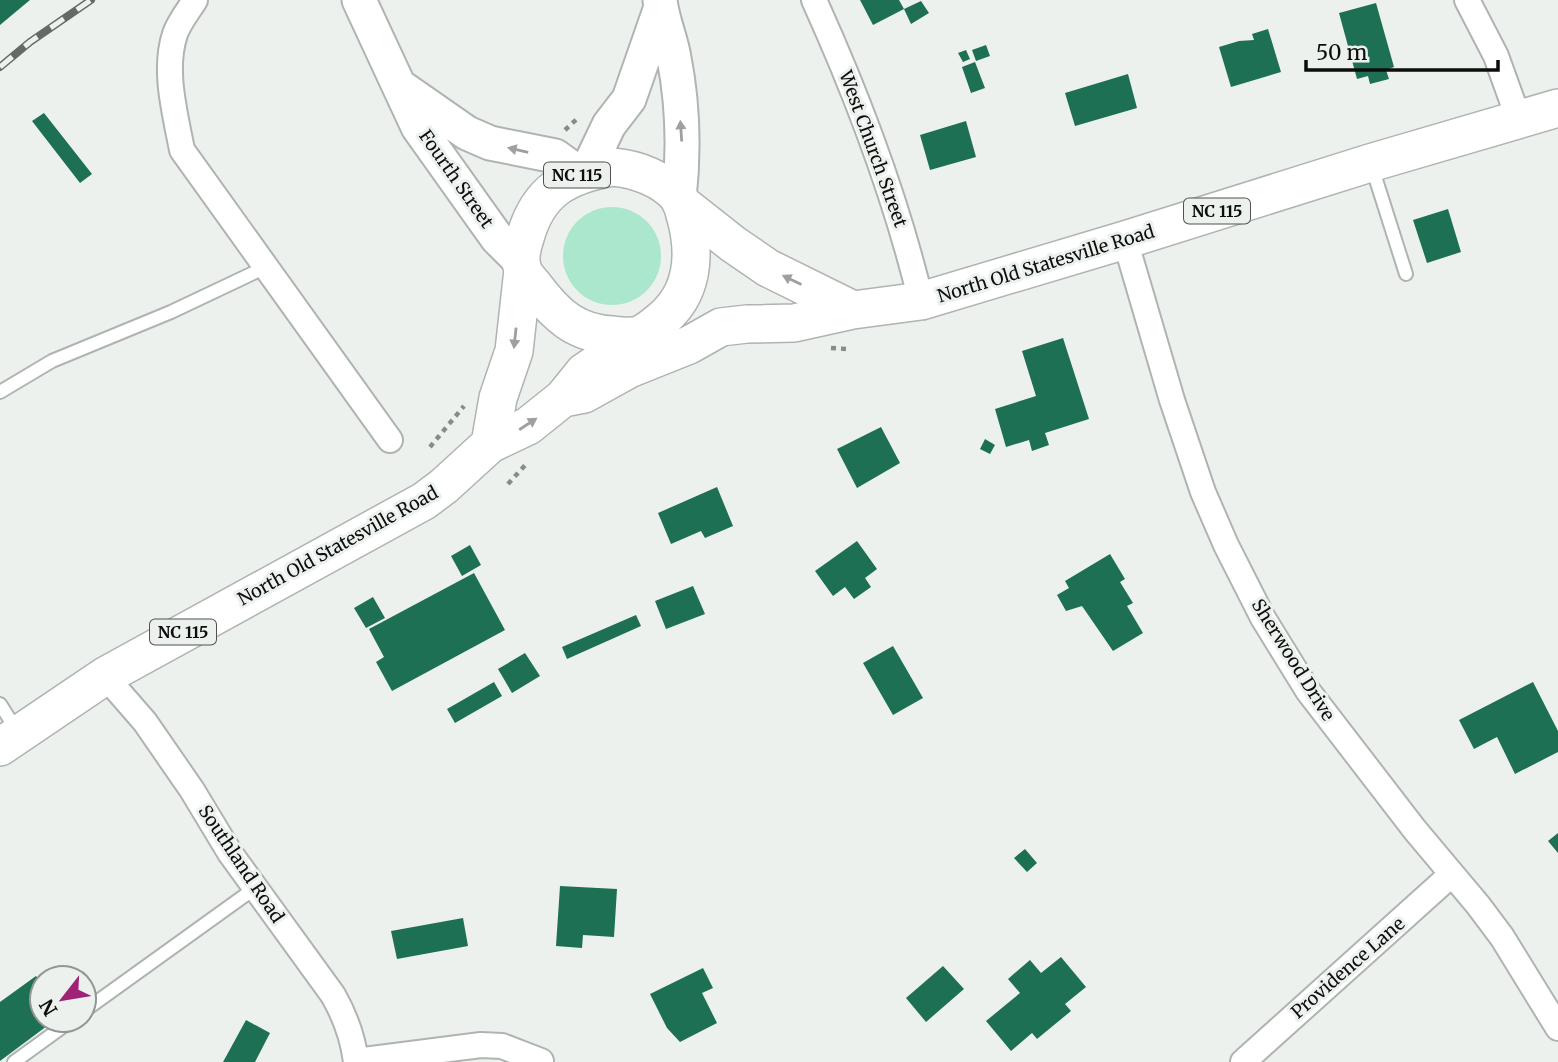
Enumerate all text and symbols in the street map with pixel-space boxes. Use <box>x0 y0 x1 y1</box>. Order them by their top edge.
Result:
scale bar <box>1306 28 1498 72</box>
text: 50 m <box>1316 39 1367 66</box>
street label: West Church Street <box>834 66 913 230</box>
one-way arrow <box>675 119 686 141</box>
street label: Fourth Street <box>414 125 499 232</box>
one-way arrow <box>507 144 529 155</box>
road number: NC 115 <box>544 162 610 188</box>
road number: NC 115 <box>1184 198 1250 224</box>
street label: North Old Statesville Road <box>935 219 1157 308</box>
one-way arrow <box>782 274 802 285</box>
one-way arrow <box>510 327 521 349</box>
one-way arrow <box>518 418 538 431</box>
street label: North Old Statesville Road <box>234 481 442 610</box>
street label: Sherwood Drive <box>1247 595 1340 725</box>
road number: NC 115 <box>150 620 216 645</box>
street label: Southland Road <box>194 800 289 927</box>
street label: Providence Lane <box>1286 912 1409 1023</box>
north arrow <box>28 964 98 1034</box>
text: N <box>34 995 63 1020</box>

